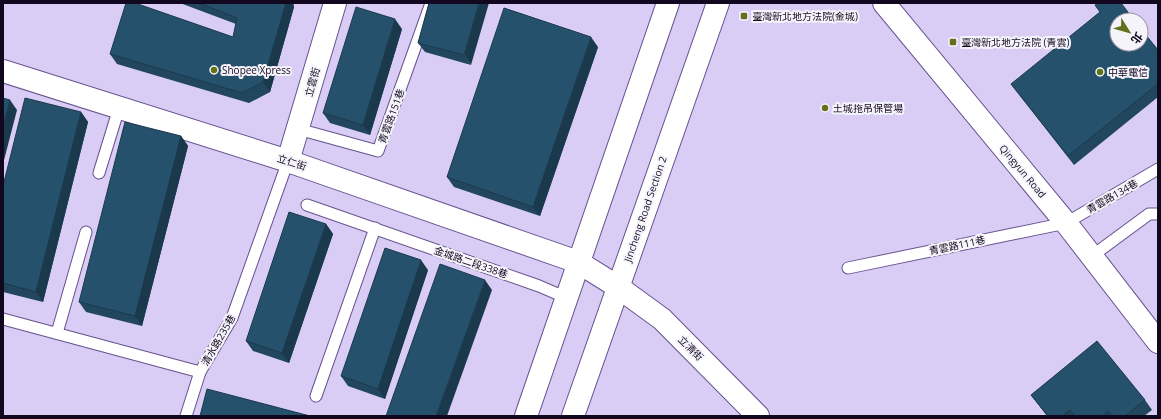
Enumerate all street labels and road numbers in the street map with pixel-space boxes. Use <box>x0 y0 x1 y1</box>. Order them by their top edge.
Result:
street label: 立雲街 <box>301 66 323 98</box>
street label: 青雲路151巷 <box>375 87 407 145</box>
street label: Qingyun Road <box>997 141 1049 201</box>
street label: 立仁街 <box>276 151 308 173</box>
street label: Jincheng Road Section 2 <box>620 154 670 265</box>
street label: 青雲路134巷 <box>1084 176 1140 216</box>
street label: 青雲路111巷 <box>928 232 986 258</box>
street label: 金城路二段338巷 <box>432 243 510 281</box>
street label: 清水路235巷 <box>198 312 238 368</box>
street label: 立清街 <box>675 332 707 364</box>

